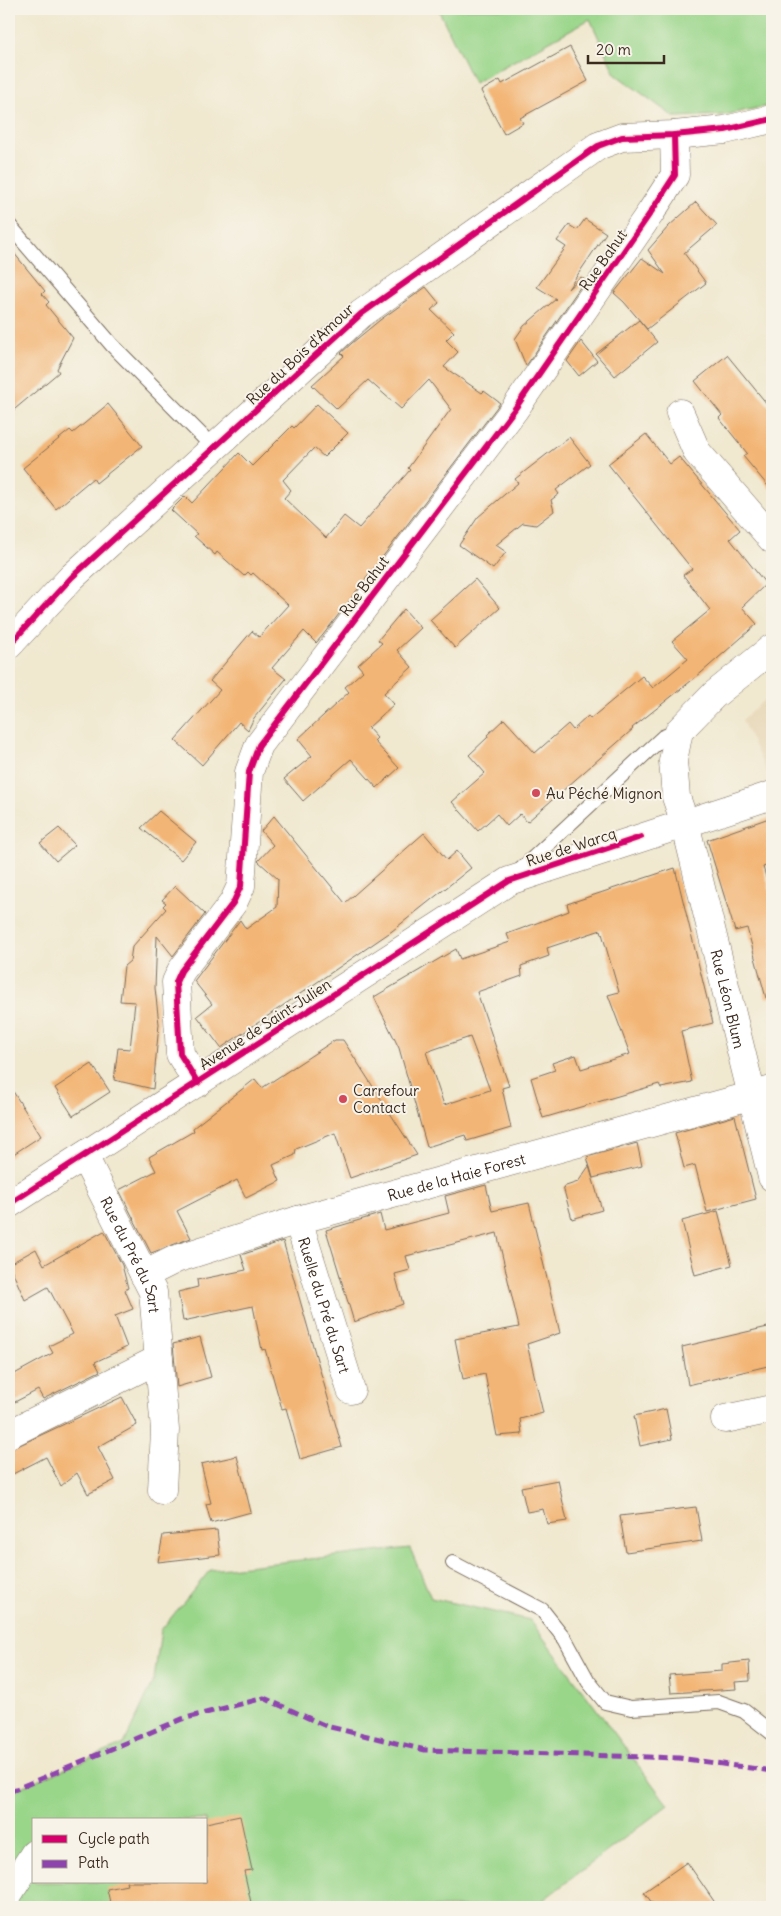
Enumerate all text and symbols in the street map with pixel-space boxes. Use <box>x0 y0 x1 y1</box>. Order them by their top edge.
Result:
scale bar <box>588 32 665 64</box>
text: 20 m <box>596 40 631 59</box>
street label: Rue Bahut <box>575 226 631 294</box>
street label: Rue du Bois d'Amour <box>242 299 358 409</box>
street label: Rue Bahut <box>335 552 393 620</box>
place label: Au Péché Mignon <box>546 784 662 803</box>
marker: Au Péché Mignon <box>530 787 542 799</box>
street label: Rue de Warcq <box>524 823 618 871</box>
street label: Rue Léon Blum <box>707 947 750 1050</box>
street label: Avenue de Saint-Julien <box>195 974 335 1074</box>
place label: Carrefour Contact <box>353 1081 419 1117</box>
marker: Carrefour Contact <box>337 1093 349 1105</box>
street label: Rue de la Haie Forest <box>385 1149 527 1205</box>
street label: Rue du Pré du Sart <box>97 1193 164 1314</box>
street label: Ruelle du Pré du Sart <box>294 1235 355 1375</box>
legend <box>32 1818 208 1884</box>
text: Cycle path <box>78 1829 150 1848</box>
text: Path <box>78 1853 109 1872</box>

